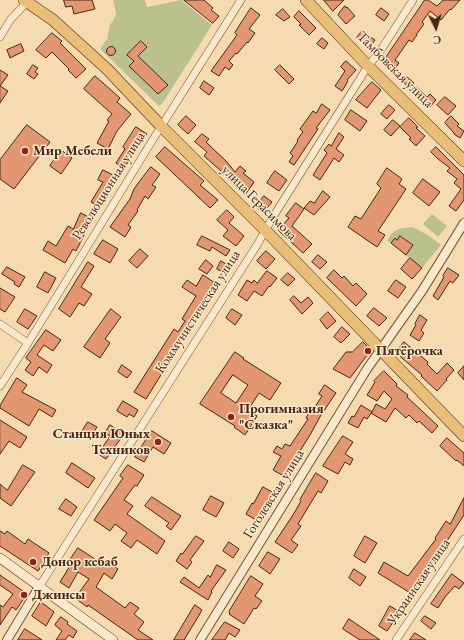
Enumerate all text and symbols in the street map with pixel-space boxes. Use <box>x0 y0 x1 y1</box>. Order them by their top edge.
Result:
north arrow <box>416 8 456 48</box>
street label: Тамбовская улица <box>353 28 437 112</box>
text: С <box>433 33 442 47</box>
street label: Революционная улица <box>69 129 149 243</box>
place label: Мир Мебели <box>33 143 112 159</box>
marker: Мир Мебели <box>20 146 30 156</box>
street label: улица Герасимова <box>218 162 300 244</box>
street label: Коммунистическая улица <box>152 247 244 377</box>
place label: Пятёрочка <box>376 343 443 359</box>
marker: Пятёрочка <box>363 346 373 356</box>
place label: Прогимназия "Сказка" <box>239 401 324 434</box>
marker: Прогимназия "Сказка" <box>226 412 236 422</box>
place label: Станция Юных Техников <box>53 426 150 458</box>
marker: Станция Юных Техников <box>153 437 163 447</box>
street label: Гоголевская улица <box>240 446 308 542</box>
street label: Украинская улица <box>384 535 454 629</box>
place label: Донор кебаб <box>41 554 118 570</box>
marker: Донор кебаб <box>28 557 38 567</box>
place label: Джинсы <box>32 587 85 603</box>
marker: Джинсы <box>19 590 29 600</box>

